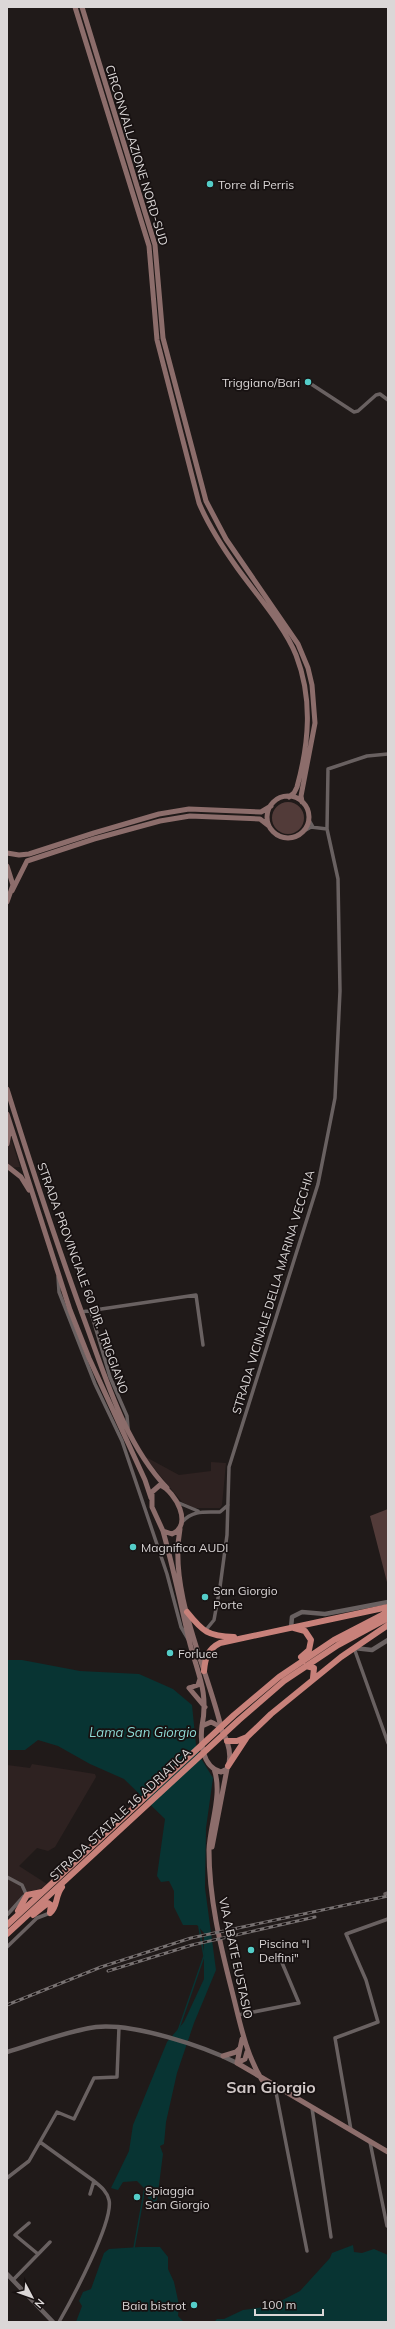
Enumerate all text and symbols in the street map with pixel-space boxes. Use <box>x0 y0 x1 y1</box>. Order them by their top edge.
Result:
street label: CIRCONVALLAZIONE NORD-SUD <box>102 63 172 247</box>
place label: Torre di Perris <box>218 177 294 192</box>
marker: Torre di Perris <box>205 179 215 189</box>
place label: Triggiano/Bari <box>222 375 300 390</box>
marker: Triggiano/Bari <box>303 377 313 387</box>
street label: STRADA PROVINCIALE 60 DIR. TRIGGIANO <box>34 1160 132 1396</box>
street label: STRADA VICINALE DELLA MARINA VECCHIA <box>229 1168 317 1416</box>
place label: Magnifica AUDI <box>141 1540 228 1555</box>
marker: Magnifica AUDI <box>128 1542 138 1552</box>
place label: San Giorgio Porte <box>213 1583 278 1612</box>
marker: San Giorgio Porte <box>200 1592 210 1602</box>
place label: Forluce <box>178 1646 218 1661</box>
marker: Forluce <box>165 1648 175 1658</box>
water label: Lama San Giorgio <box>89 1724 197 1740</box>
street label: STRADA STATALE 16 ADRIATICA <box>46 1744 194 1883</box>
street label: VIA ABATE EUSTASIO <box>216 1896 256 2020</box>
place label: Piscina "I Delfini" <box>259 1936 310 1965</box>
marker: Piscina "I Delfini" <box>246 1945 256 1955</box>
district label: San Giorgio <box>226 2077 316 2097</box>
place label: Spiaggia San Giorgio <box>145 2183 210 2212</box>
marker: Spiaggia San Giorgio <box>132 2192 142 2202</box>
north arrow <box>12 2277 52 2317</box>
scale bar <box>255 2291 323 2317</box>
text: N <box>32 2296 48 2311</box>
text: 100 m <box>261 2297 296 2312</box>
place label: Baia bistrot <box>122 2298 186 2313</box>
marker: Baia bistrot <box>189 2300 199 2310</box>

